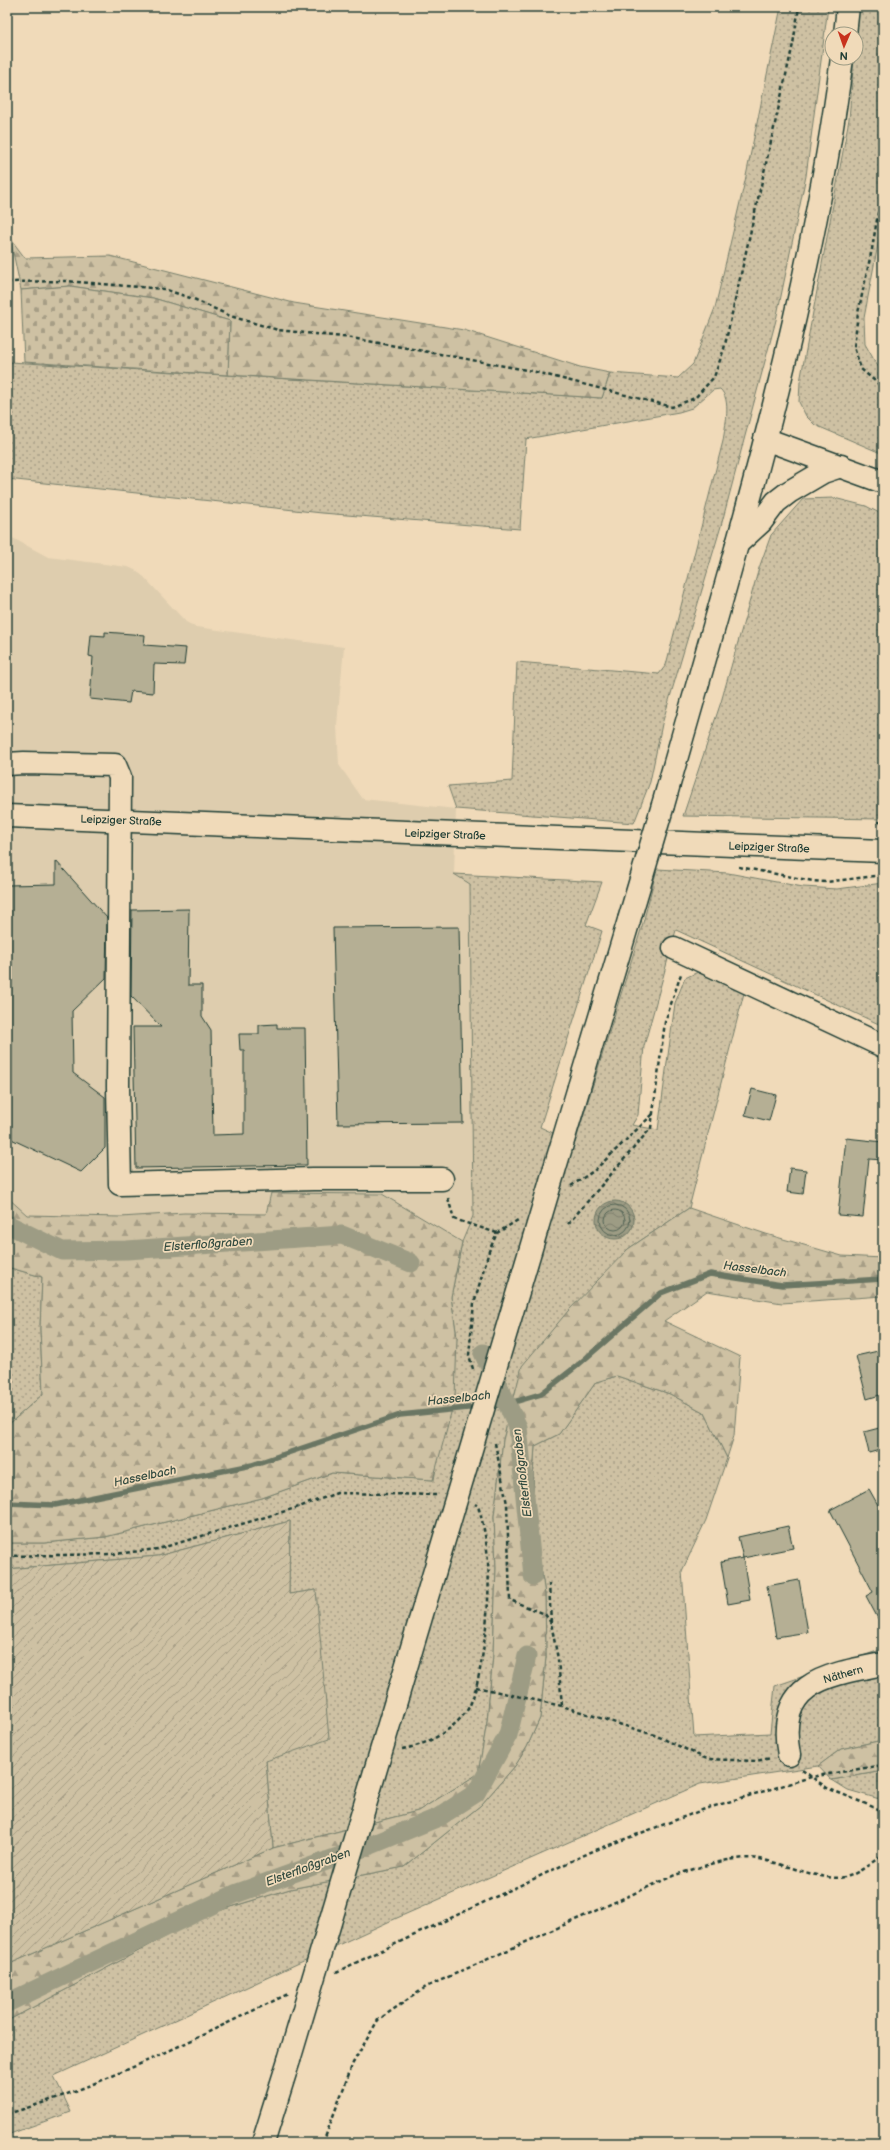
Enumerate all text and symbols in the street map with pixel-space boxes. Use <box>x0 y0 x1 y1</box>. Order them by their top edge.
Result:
north arrow <box>824 26 864 66</box>
text: N <box>839 49 848 62</box>
street label: Leipziger Straße <box>80 813 162 828</box>
street label: Leipziger Straße <box>404 827 486 842</box>
street label: Leipziger Straße <box>728 840 810 855</box>
water label: Elsterfloßgraben <box>163 1234 253 1255</box>
water label: Hasselbach <box>722 1258 788 1281</box>
water label: Hasselbach <box>427 1388 492 1409</box>
water label: Elsterfloßgraben <box>510 1428 535 1518</box>
water label: Hasselbach <box>112 1462 178 1490</box>
street label: Näthern <box>822 1663 864 1686</box>
water label: Elsterfloßgraben <box>264 1845 353 1890</box>

